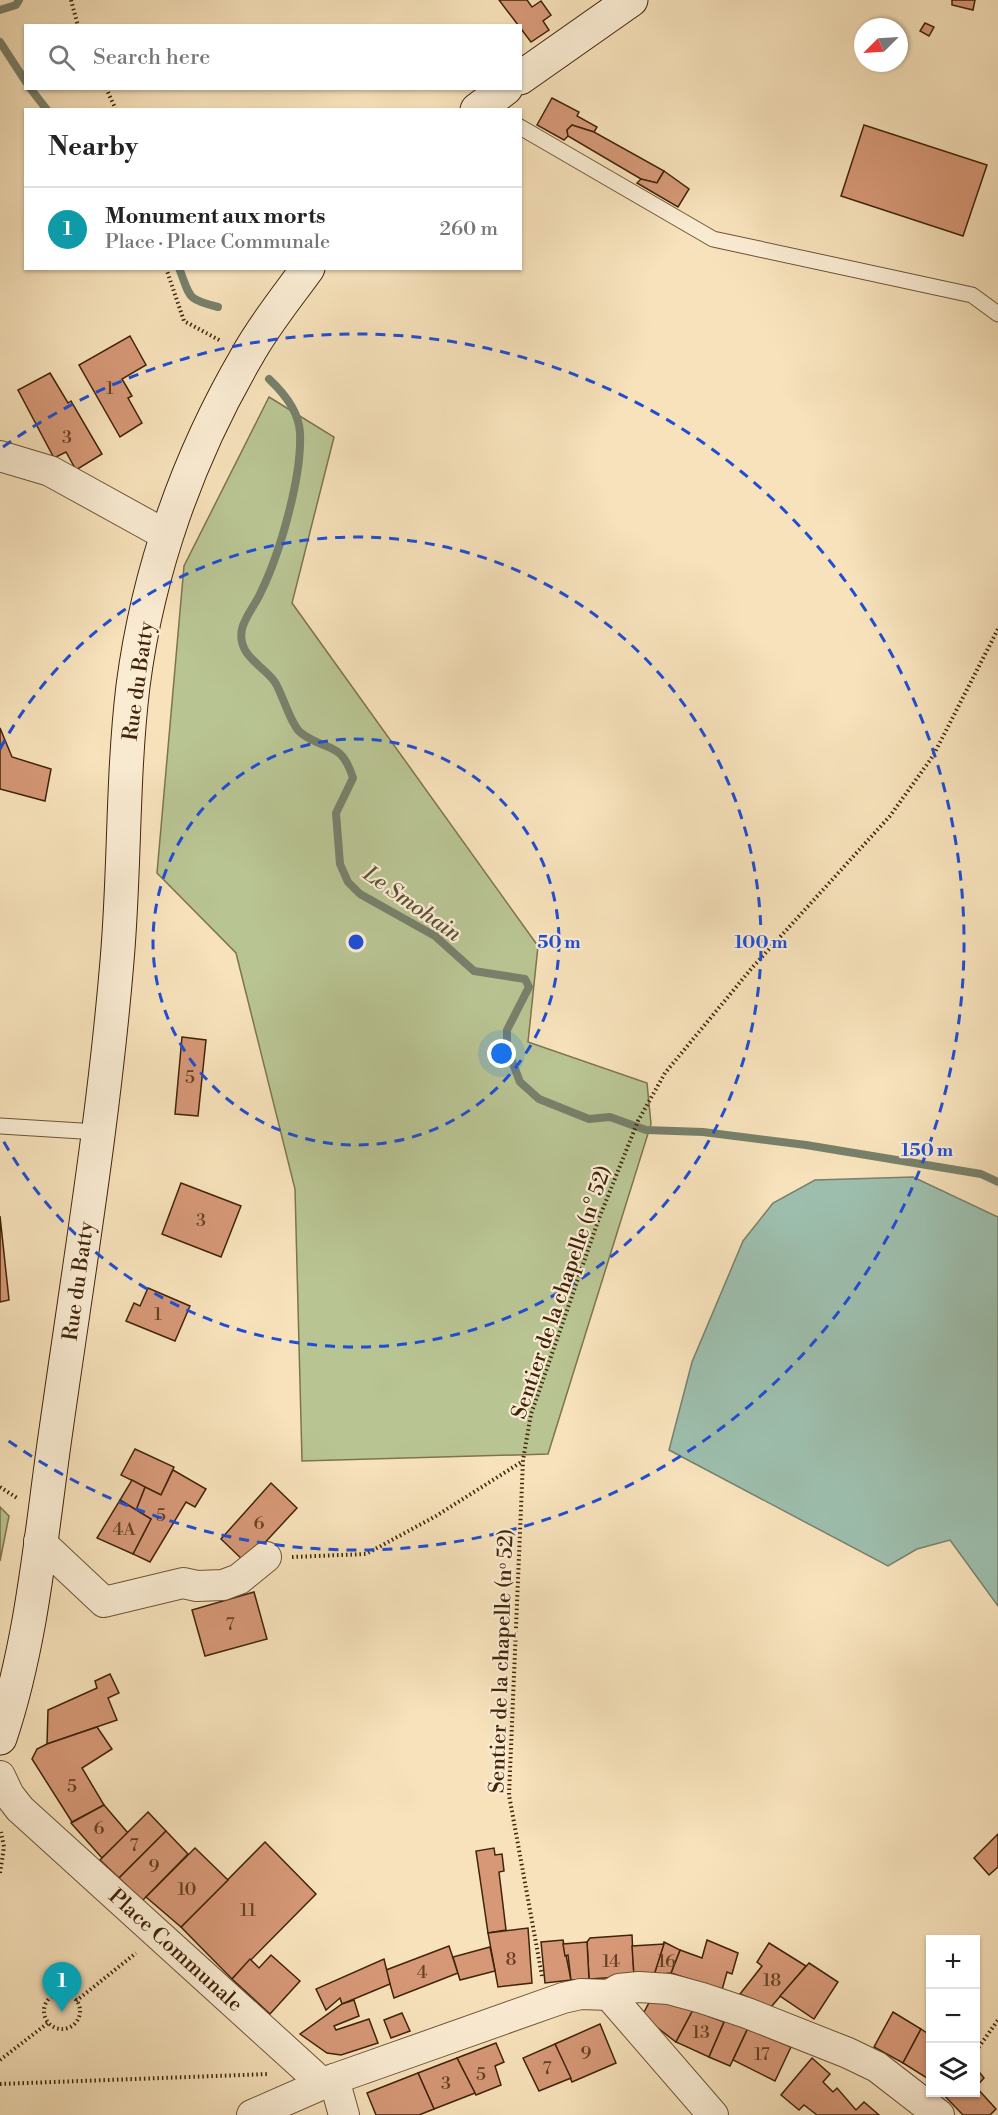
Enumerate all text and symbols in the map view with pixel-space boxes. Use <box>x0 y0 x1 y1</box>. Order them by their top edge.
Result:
north arrow <box>854 18 908 72</box>
search box <box>24 24 522 90</box>
icon: search <box>45 41 78 74</box>
text: Search here <box>93 44 210 71</box>
text: Nearby <box>48 131 138 163</box>
text: Monument aux morts <box>105 203 326 230</box>
text: 1 <box>63 217 72 242</box>
text: 260 m <box>440 217 498 242</box>
text: Place · Place Communale <box>105 230 330 255</box>
house number: 1 <box>106 377 114 400</box>
house number: 3 <box>62 426 72 449</box>
street label: Rue du Batty <box>118 619 160 742</box>
water label: Le Smohain <box>357 860 467 948</box>
text: 50 m <box>537 931 581 954</box>
text: 100 m <box>734 931 788 954</box>
centre of rings <box>346 932 366 952</box>
your location <box>487 1039 516 1068</box>
house number: 5 <box>185 1066 195 1089</box>
text: 150 m <box>901 1139 954 1162</box>
street label: Sentier de la chapelle (n° 52) <box>506 1162 618 1422</box>
house number: 3 <box>196 1209 206 1232</box>
street label: Rue du Batty <box>58 1219 100 1342</box>
house number: 1 <box>154 1303 162 1326</box>
house number: 5 <box>156 1504 166 1527</box>
house number: 6 <box>254 1512 265 1535</box>
house number: 4A <box>112 1518 136 1541</box>
street label: Sentier de la chapelle (nᵒ 52) <box>484 1528 520 1794</box>
house number: 7 <box>225 1613 235 1636</box>
house number: 5 <box>67 1775 77 1798</box>
house number: 6 <box>94 1817 105 1840</box>
house number: 7 <box>129 1834 139 1857</box>
house number: 9 <box>149 1855 160 1878</box>
house number: 10 <box>177 1878 197 1901</box>
street label: Place Communale <box>103 1884 248 2018</box>
house number: 11 <box>240 1899 256 1922</box>
map controls <box>926 1935 980 2097</box>
button: + <box>926 1935 980 1989</box>
house number: 8 <box>505 1948 517 1971</box>
house number: 14 <box>602 1950 620 1973</box>
house number: 16 <box>658 1950 676 1973</box>
house number: 4 <box>417 1961 428 1984</box>
pin: 1 <box>42 1962 82 2012</box>
house number: 18 <box>763 1969 781 1992</box>
button: − <box>926 1989 980 2043</box>
house number: 13 <box>692 2021 710 2044</box>
house number: 9 <box>581 2042 592 2065</box>
house number: 17 <box>754 2043 770 2066</box>
button: layers <box>926 2043 980 2097</box>
house number: 7 <box>542 2057 552 2080</box>
house number: 5 <box>476 2063 486 2086</box>
house number: 3 <box>441 2072 451 2095</box>

